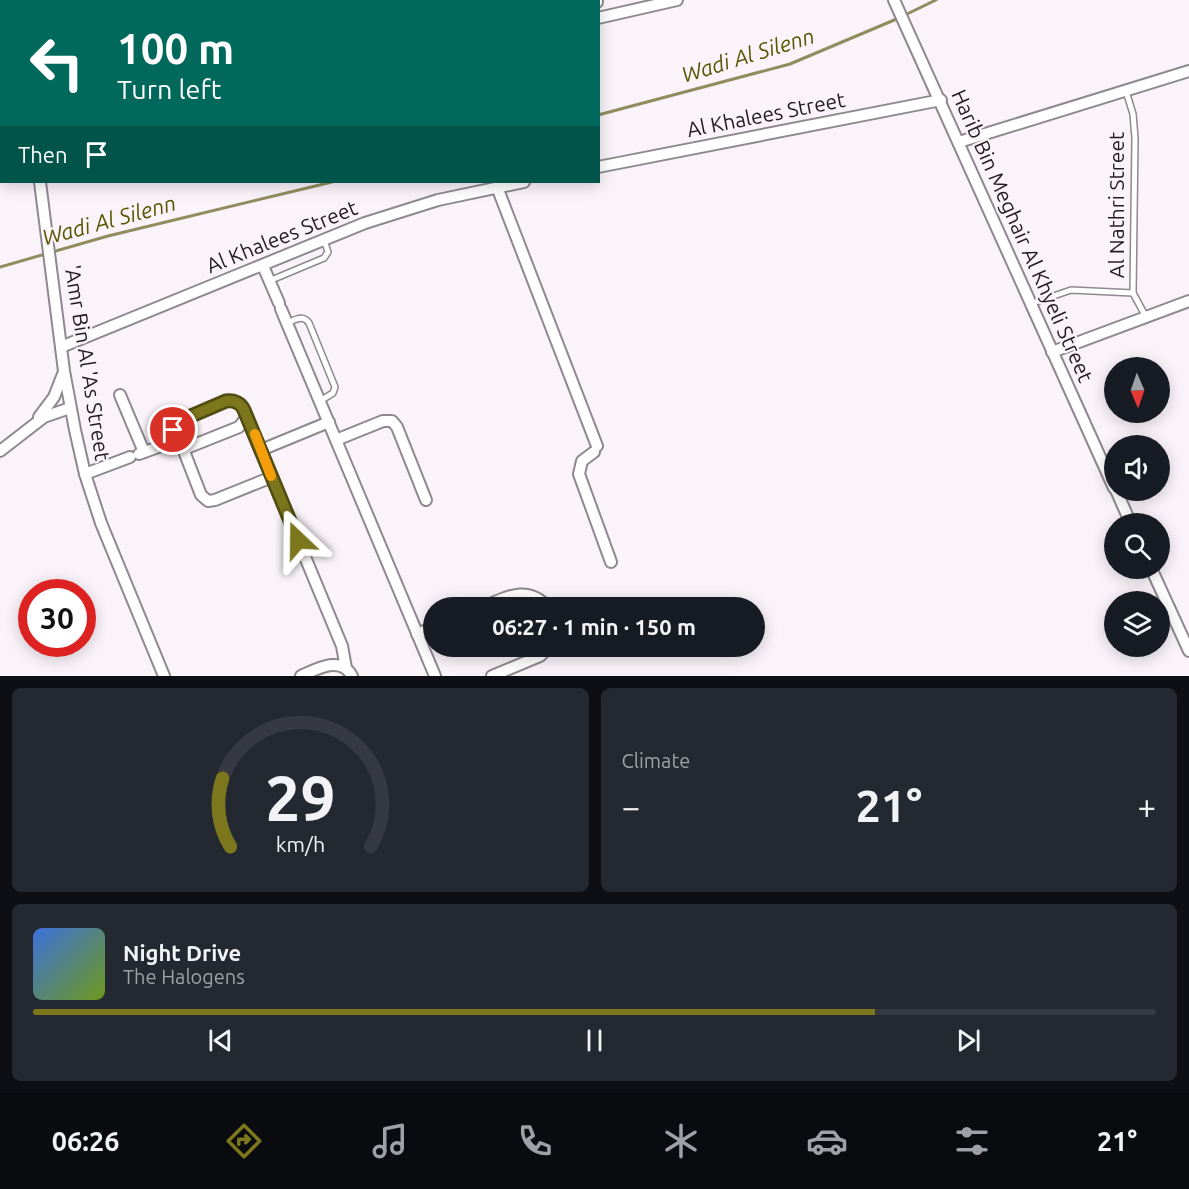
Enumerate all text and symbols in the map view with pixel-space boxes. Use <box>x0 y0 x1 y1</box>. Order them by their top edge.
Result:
water label: Wadi Al Silenn <box>678 22 817 87</box>
icon: left <box>18 24 96 102</box>
text: 100 m <box>117 25 234 72</box>
text: Turn left <box>117 74 221 104</box>
street label: Harib Bin Meghair Al Khyeli Street <box>947 86 1098 386</box>
street label: Al Khalees Street <box>685 87 847 141</box>
street label: Al Nathri Street <box>1104 132 1128 278</box>
icon: arrive <box>80 138 113 171</box>
text: Then <box>18 142 68 167</box>
water label: Wadi Al Silenn <box>39 190 178 249</box>
street label: Al Khalees Street <box>203 195 361 277</box>
street label: 'Amr Bin Al 'As Street <box>61 263 115 462</box>
north arrow <box>1104 357 1170 423</box>
map controls <box>1104 357 1170 657</box>
pin <box>147 404 198 455</box>
icon: arrive <box>156 413 189 446</box>
button: sound <box>1104 435 1170 501</box>
position arrow <box>266 508 330 572</box>
button: search <box>1104 513 1170 579</box>
speed limit sign: 30 <box>18 579 96 657</box>
button: layers <box>1104 591 1170 657</box>
text: 06:27 · 1 min · 150 m <box>492 614 696 639</box>
text: Climate <box>622 749 690 772</box>
text: 29 <box>265 763 335 833</box>
text: 21° <box>855 780 922 831</box>
text: − <box>622 788 640 825</box>
text: + <box>1137 788 1156 825</box>
text: km/h <box>275 832 325 856</box>
text: Night Drive <box>123 940 241 965</box>
text: The Halogens <box>123 965 245 988</box>
icon: previous <box>204 1024 237 1057</box>
icon: pause <box>578 1024 611 1057</box>
icon: next <box>952 1024 985 1057</box>
icon: directions <box>223 1120 265 1162</box>
icon: music <box>369 1120 411 1162</box>
icon: phone <box>514 1120 556 1162</box>
icon: climate <box>660 1120 702 1162</box>
icon: car <box>806 1120 848 1162</box>
icon: filters <box>951 1120 993 1162</box>
text: 06:26 <box>52 1126 119 1156</box>
text: 21° <box>1097 1126 1137 1156</box>

